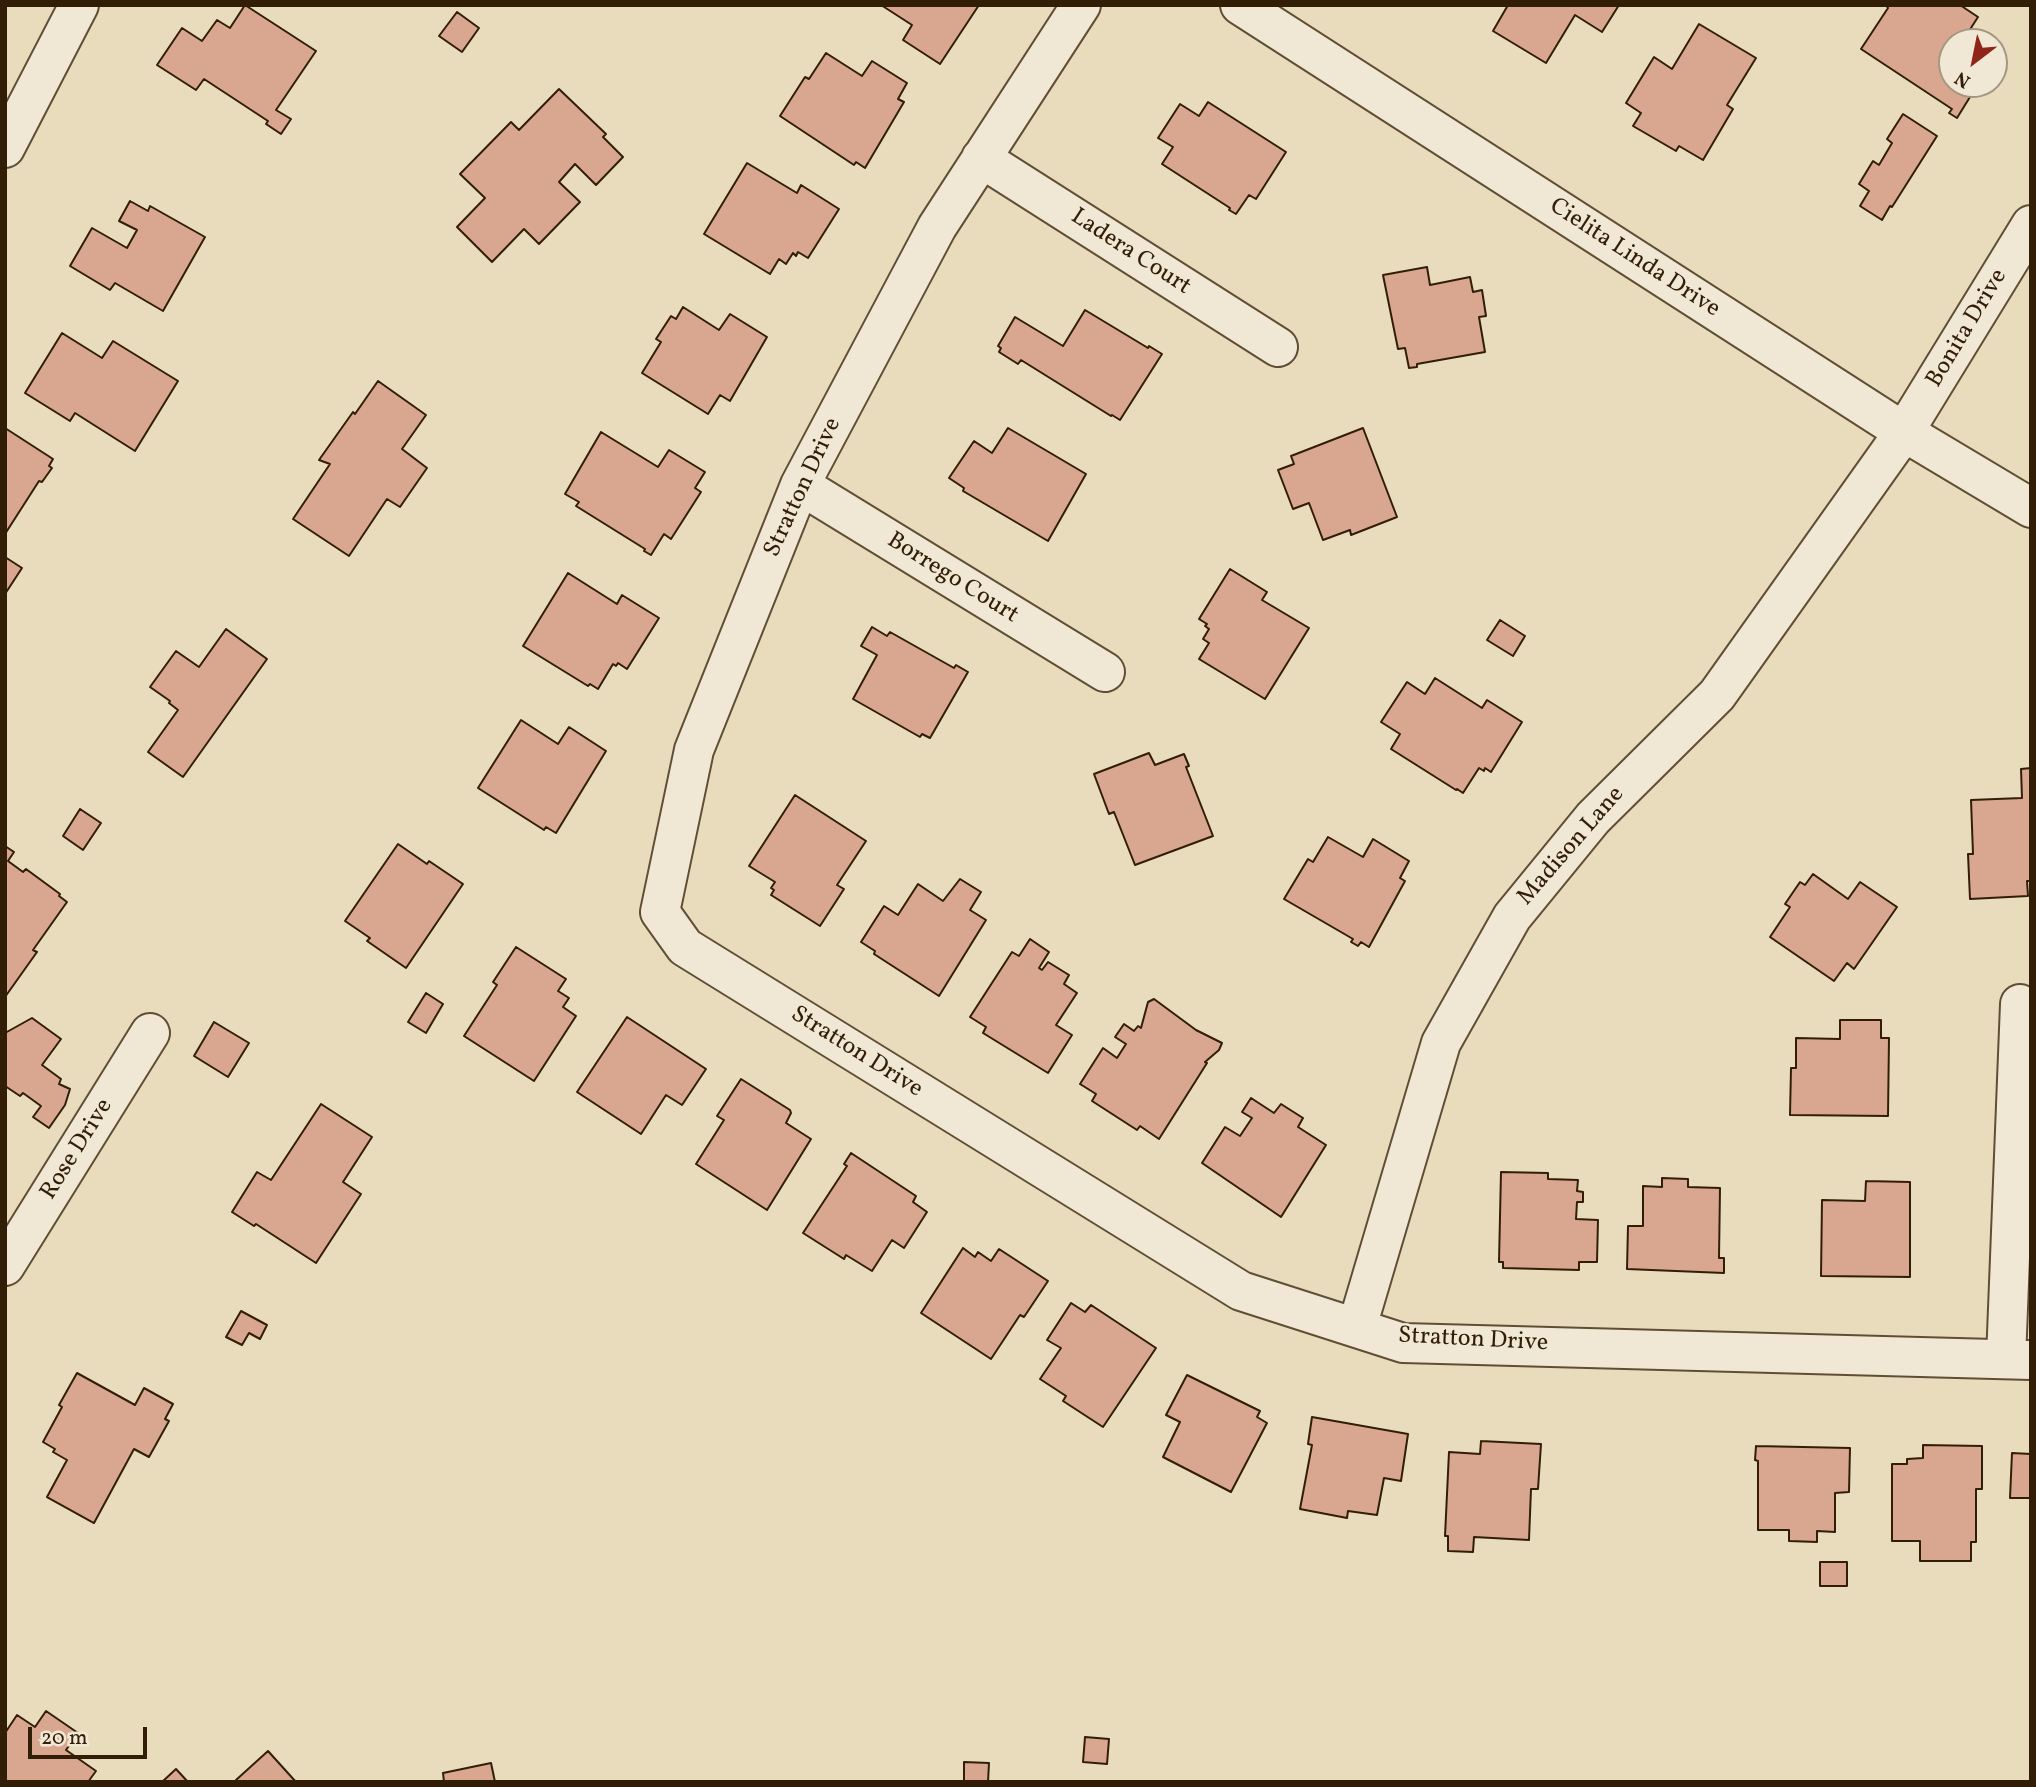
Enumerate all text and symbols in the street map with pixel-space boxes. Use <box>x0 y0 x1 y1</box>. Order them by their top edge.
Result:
north arrow <box>1938 28 2008 98</box>
text: N <box>1950 64 1976 94</box>
street label: Cielita Linda Drive <box>1543 193 1725 325</box>
street label: Ladera Court <box>1064 203 1196 303</box>
street label: Bonita Drive <box>1921 265 2015 393</box>
street label: Stratton Drive <box>759 414 849 562</box>
street label: Borrego Court <box>881 527 1023 631</box>
street label: Madison Lane <box>1512 782 1632 912</box>
street label: Stratton Drive <box>785 1001 927 1105</box>
street label: Rose Drive <box>36 1094 120 1206</box>
street label: Stratton Drive <box>1397 1323 1549 1359</box>
scale bar <box>32 1714 150 1758</box>
text: 20 m <box>41 1724 87 1753</box>

